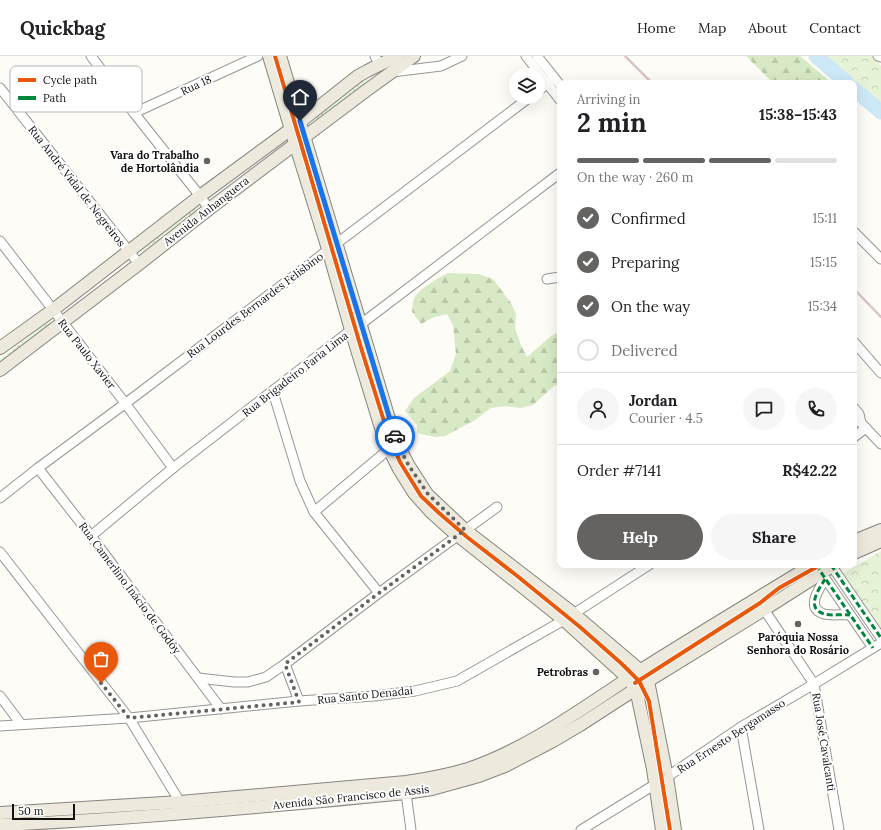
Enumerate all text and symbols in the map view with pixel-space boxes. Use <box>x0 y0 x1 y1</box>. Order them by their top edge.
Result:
text: Quickbag <box>20 16 105 40</box>
text: Home <box>637 19 676 37</box>
text: Map <box>698 19 726 37</box>
text: About <box>748 19 787 37</box>
text: Contact <box>809 19 861 37</box>
legend <box>10 66 142 112</box>
map controls <box>509 68 545 104</box>
button: layers <box>509 68 545 104</box>
street label: Rua 18 <box>178 72 214 98</box>
text: Cycle path <box>43 73 98 87</box>
pin <box>283 80 317 121</box>
icon: home <box>289 86 311 108</box>
text: Path <box>43 91 66 105</box>
text: Arriving in <box>577 91 640 108</box>
text: 15:38–15:43 <box>759 105 837 124</box>
text: 2 min <box>577 106 647 139</box>
street label: Rua André Vidal de Negreiros <box>25 123 129 249</box>
place label: Vara do Trabalho de Hortolândia <box>110 148 199 175</box>
marker: Vara do Trabalho de Hortolândia <box>202 156 212 166</box>
text: On the way · 260 m <box>577 169 693 186</box>
street label: Avenida Anhanguera <box>160 173 252 249</box>
icon: check <box>577 207 599 229</box>
text: Confirmed <box>611 209 686 228</box>
text: 15:11 <box>812 210 837 227</box>
street label: Rua Lourdes Bernardes Felisbino <box>184 249 326 361</box>
icon: check <box>577 251 599 273</box>
text: Preparing <box>611 253 679 272</box>
text: 15:15 <box>810 254 837 271</box>
icon: check <box>577 295 599 317</box>
text: On the way <box>611 297 690 316</box>
text: 15:34 <box>808 298 837 315</box>
street label: Rua Paulo Xavier <box>55 316 119 392</box>
street label: Rua Brigadeiro Faria Lima <box>239 328 351 420</box>
text: Delivered <box>611 341 678 360</box>
button: person <box>577 388 619 430</box>
button: chat <box>743 388 785 430</box>
button: phone <box>795 388 837 430</box>
text: Jordan <box>629 391 677 410</box>
text: Courier · 4.5 <box>629 410 703 427</box>
courier <box>375 416 415 456</box>
icon: car <box>384 425 406 447</box>
text: Order #7141 <box>577 461 661 480</box>
text: R$42.22 <box>782 461 837 480</box>
button: Help <box>577 514 703 560</box>
button: Share <box>711 514 837 560</box>
street label: Rua Camerlino Inácio de Godóy <box>76 519 184 657</box>
marker: Paróquia Nossa Senhora do Rosário <box>793 619 803 629</box>
place label: Paróquia Nossa Senhora do Rosário <box>747 630 849 657</box>
pin <box>84 642 118 683</box>
icon: bag <box>90 648 112 670</box>
place label: Petrobras <box>537 665 588 679</box>
marker: Petrobras <box>591 667 601 677</box>
street label: Rua Santo Denadai <box>317 683 413 707</box>
street label: Rua José Cavalcanti <box>809 692 839 792</box>
street label: Rua Ernesto Bergamasso <box>674 696 788 776</box>
street label: Avenida São Francisco de Assis <box>271 782 430 812</box>
scale bar <box>12 802 75 821</box>
text: 50 m <box>18 804 44 818</box>

